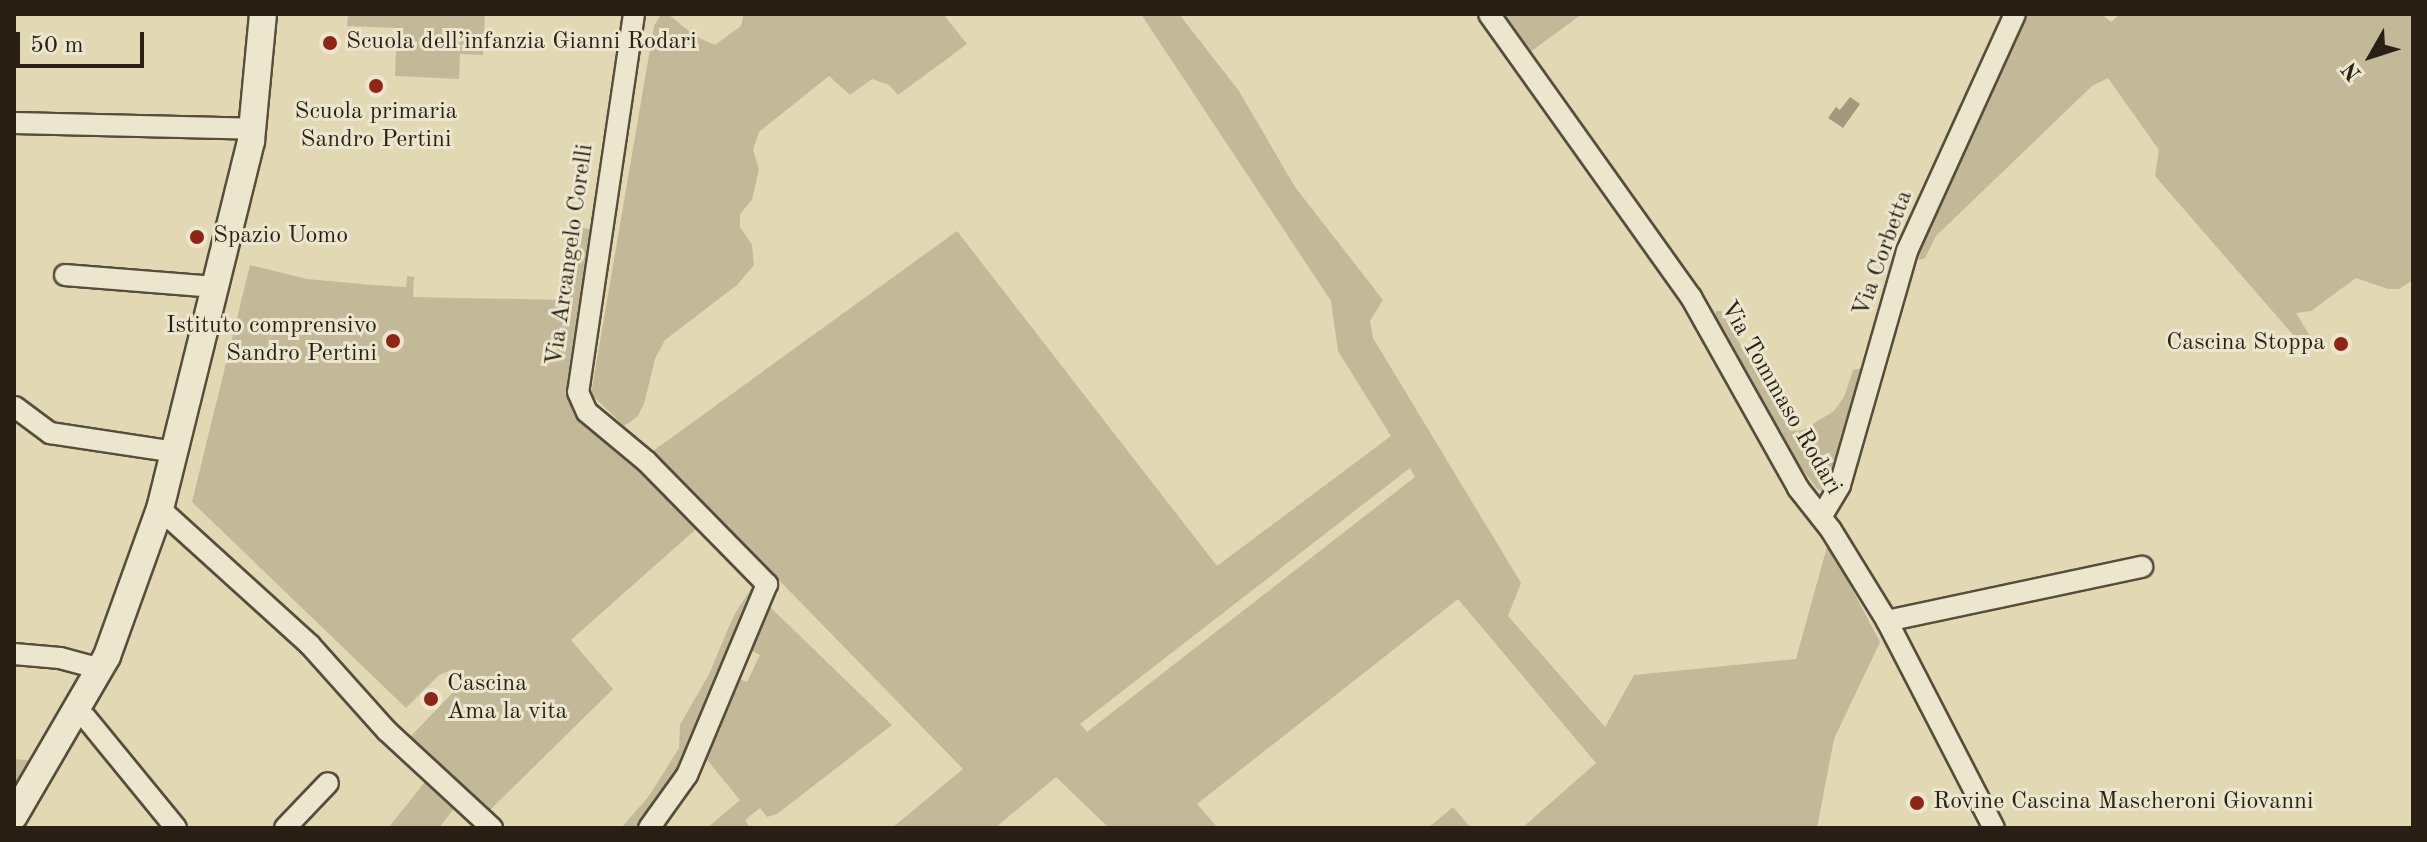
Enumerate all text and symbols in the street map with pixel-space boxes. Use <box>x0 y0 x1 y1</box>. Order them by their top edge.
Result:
scale bar <box>20 16 148 66</box>
north arrow <box>2331 16 2411 96</box>
place label: Scuola dell’infanzia Gianni Rodari <box>346 29 697 57</box>
text: 50 m <box>30 34 84 58</box>
marker: Scuola dell’infanzia Gianni Rodari <box>321 34 339 52</box>
text: N <box>2339 58 2366 85</box>
marker: Scuola primaria Sandro Pertini <box>367 77 385 95</box>
place label: Scuola primaria Sandro Pertini <box>295 99 457 155</box>
street label: Via Arcangelo Corelli <box>541 142 601 368</box>
street label: Via Corbetta <box>1848 187 1920 321</box>
place label: Spazio Uomo <box>213 223 348 251</box>
marker: Spazio Uomo <box>188 228 206 246</box>
street label: Via Tommaso Rodari <box>1713 296 1847 500</box>
place label: Istituto comprensivo Sandro Pertini <box>166 313 377 369</box>
place label: Cascina Stoppa <box>2166 330 2325 358</box>
marker: Istituto comprensivo Sandro Pertini <box>384 332 402 350</box>
marker: Cascina Stoppa <box>2332 335 2350 353</box>
place label: Cascina Ama la vita <box>447 671 567 727</box>
marker: Cascina Ama la vita <box>422 690 440 708</box>
place label: Rovine Cascina Mascheroni Giovanni <box>1933 789 2314 817</box>
marker: Rovine Cascina Mascheroni Giovanni <box>1908 794 1926 812</box>

